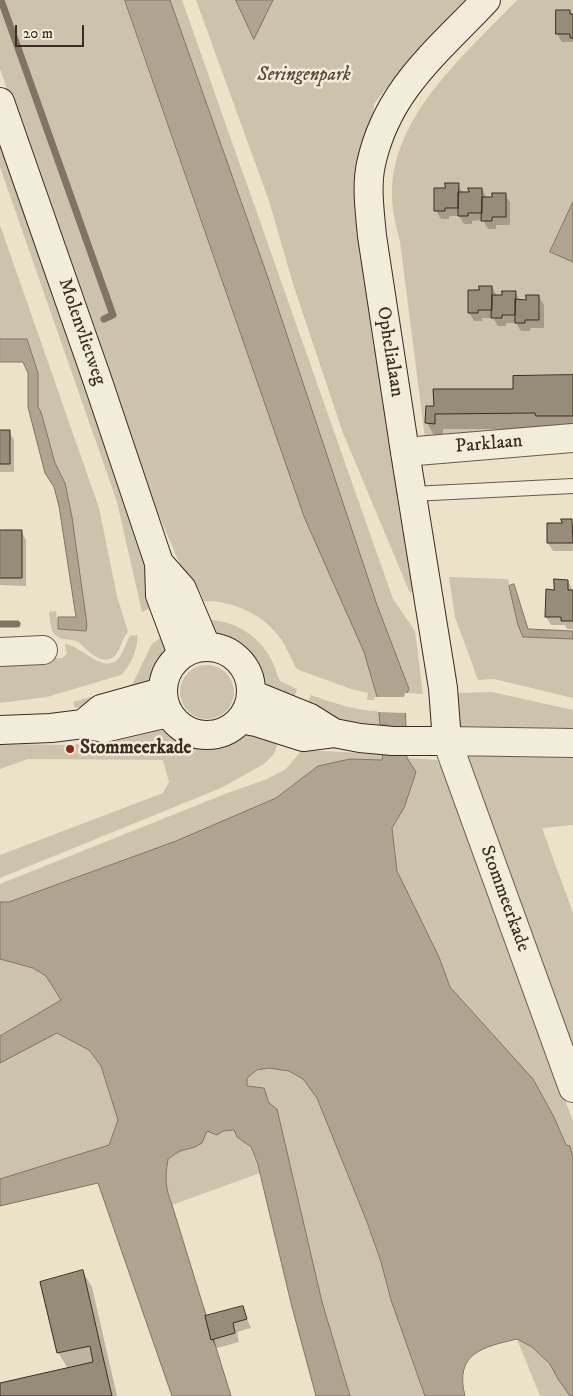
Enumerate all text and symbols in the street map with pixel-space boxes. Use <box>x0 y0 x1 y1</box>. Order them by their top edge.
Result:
scale bar <box>18 15 86 47</box>
text: 20 m <box>23 24 53 43</box>
park label: Seringenpark <box>257 65 351 87</box>
street label: Molenvlietweg <box>52 276 110 388</box>
street label: Ophelialaan <box>371 305 407 399</box>
street label: Parklaan <box>454 431 524 459</box>
place label: Stommeerkade <box>80 738 191 760</box>
marker: Stommeerkade <box>64 743 76 755</box>
street label: Stommeerkade <box>474 843 534 955</box>

